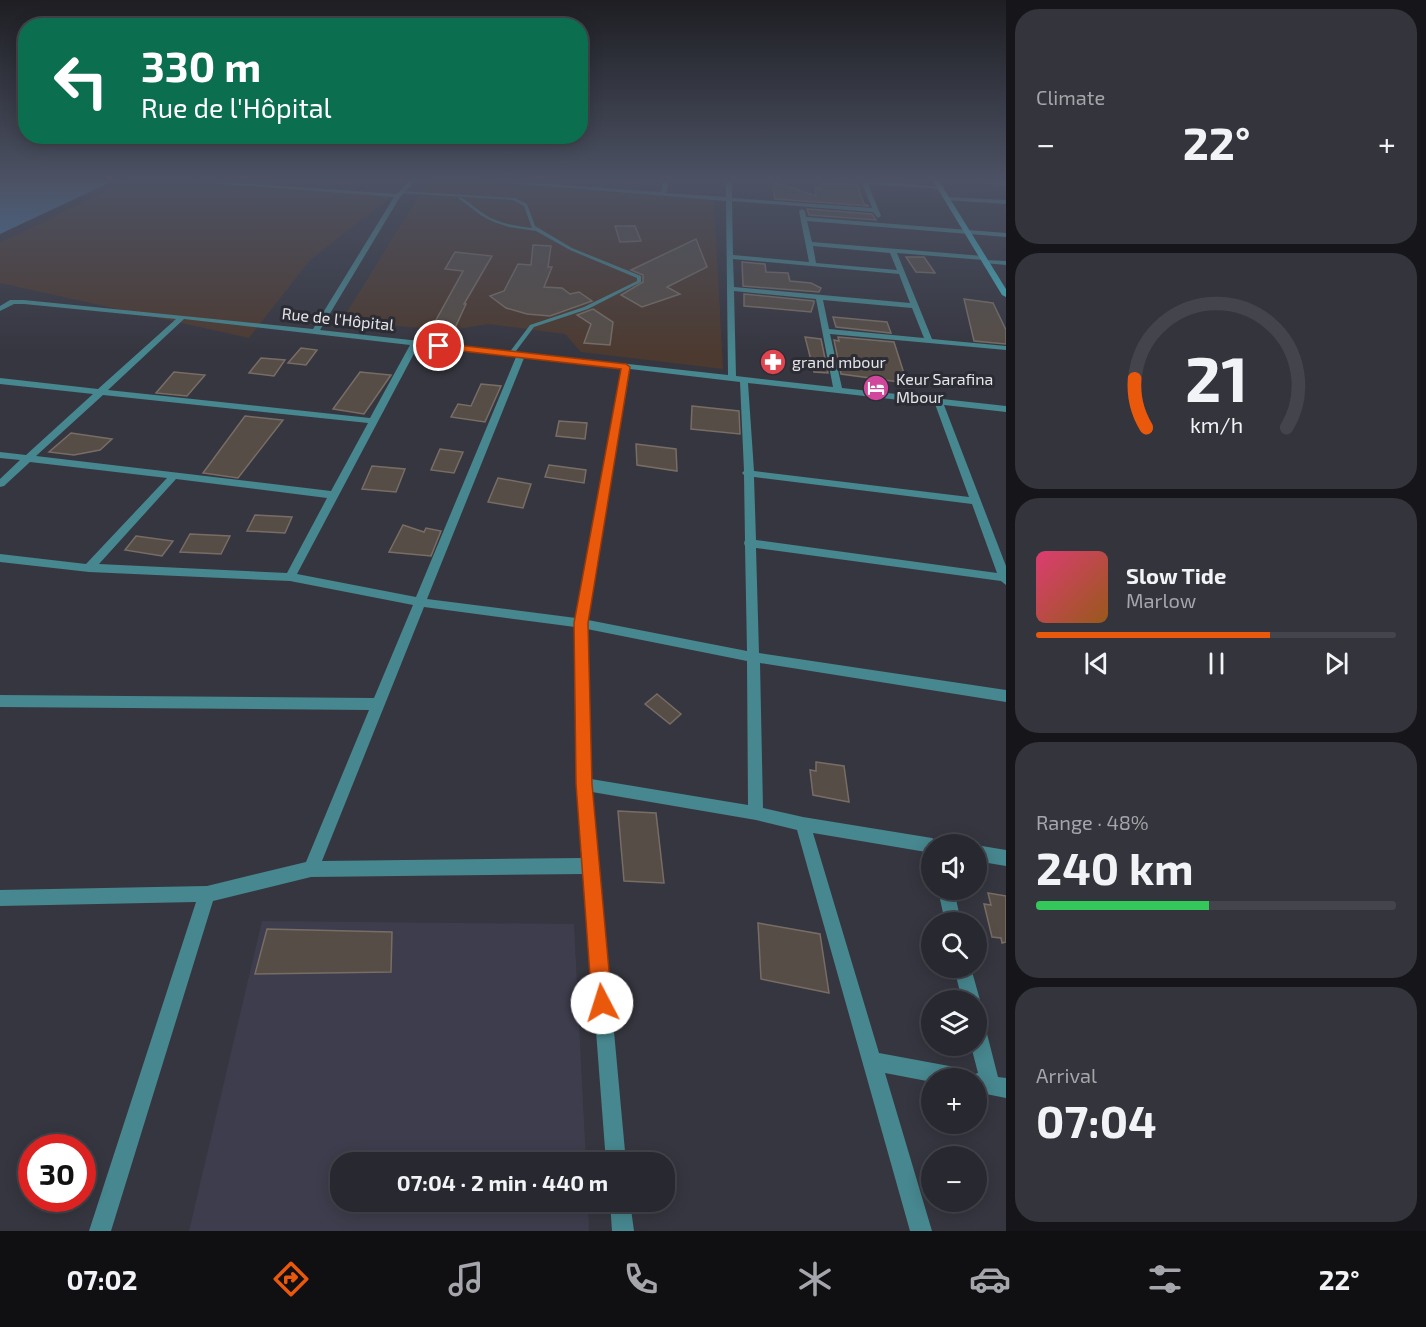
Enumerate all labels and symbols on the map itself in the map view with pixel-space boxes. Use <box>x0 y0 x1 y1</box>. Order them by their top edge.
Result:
street label: Rue de l'Hôpital <box>281 303 395 334</box>
pin <box>413 320 464 371</box>
pharmacy icon: grand mbour <box>758 347 788 377</box>
place label: grand mbour <box>792 352 887 371</box>
place label: Keur Sarafina Mbour <box>896 369 993 406</box>
hotel icon: Keur Sarafina Mbour <box>861 373 891 403</box>
position arrow <box>570 971 634 1035</box>
speed limit sign: 30 <box>18 1134 96 1212</box>

